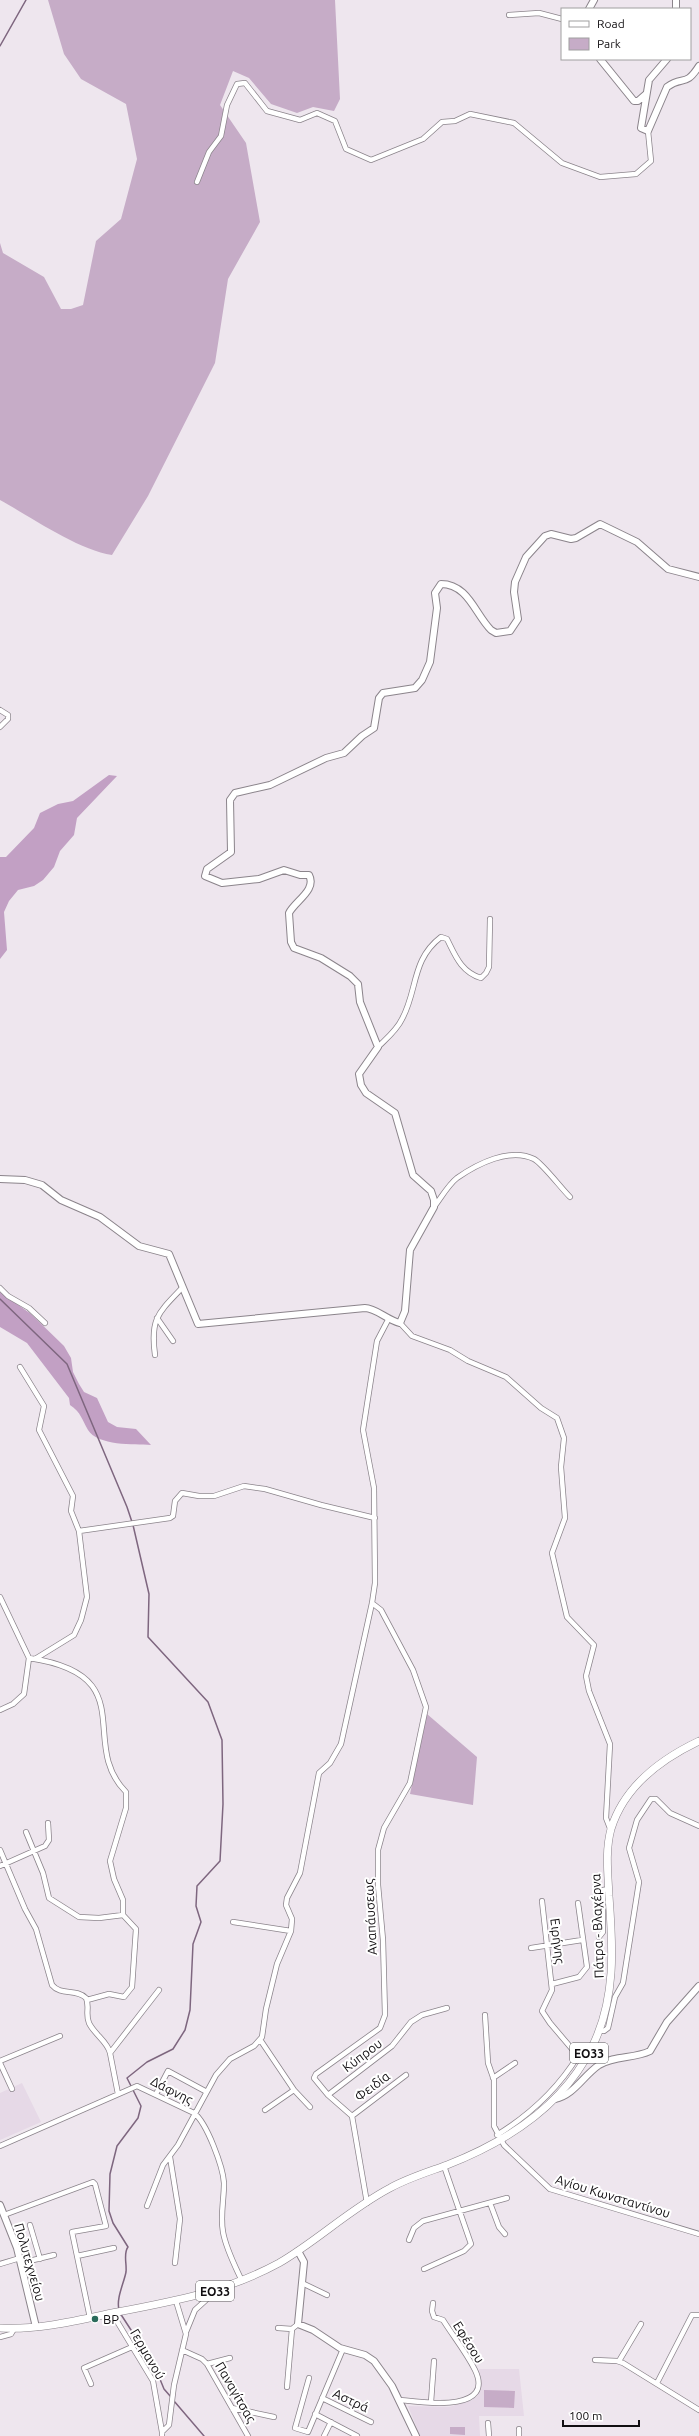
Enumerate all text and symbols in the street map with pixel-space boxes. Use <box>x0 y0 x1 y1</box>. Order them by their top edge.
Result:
legend <box>561 8 691 60</box>
text: Road <box>597 17 625 30</box>
text: Park <box>597 37 621 50</box>
street label: Πάτρα - Βλαχέρνα <box>588 1873 606 1979</box>
street label: Αναπάυσεως <box>361 1878 380 1955</box>
street label: Ειρήνης <box>547 1917 568 1965</box>
street label: Κύπρου <box>340 2036 384 2074</box>
road number: ΕΟ33 <box>570 2043 608 2063</box>
street label: Φειδία <box>352 2068 392 2104</box>
street label: Δάφνης <box>148 2073 196 2108</box>
street label: Αγίου Κωνσταντίνου <box>554 2172 672 2220</box>
street label: Πολυτεχνείου <box>12 2221 48 2303</box>
road number: ΕΟ33 <box>196 2281 234 2301</box>
place label: BP <box>103 2312 119 2326</box>
marker: BP <box>90 2314 100 2324</box>
street label: Εφέσου <box>451 2319 487 2365</box>
street label: Γερμανού <box>128 2326 168 2382</box>
street label: Παναγίτσας <box>212 2359 259 2425</box>
street label: Αστρά <box>331 2386 371 2414</box>
scale bar <box>563 2402 639 2428</box>
text: 100 m <box>569 2409 602 2422</box>

